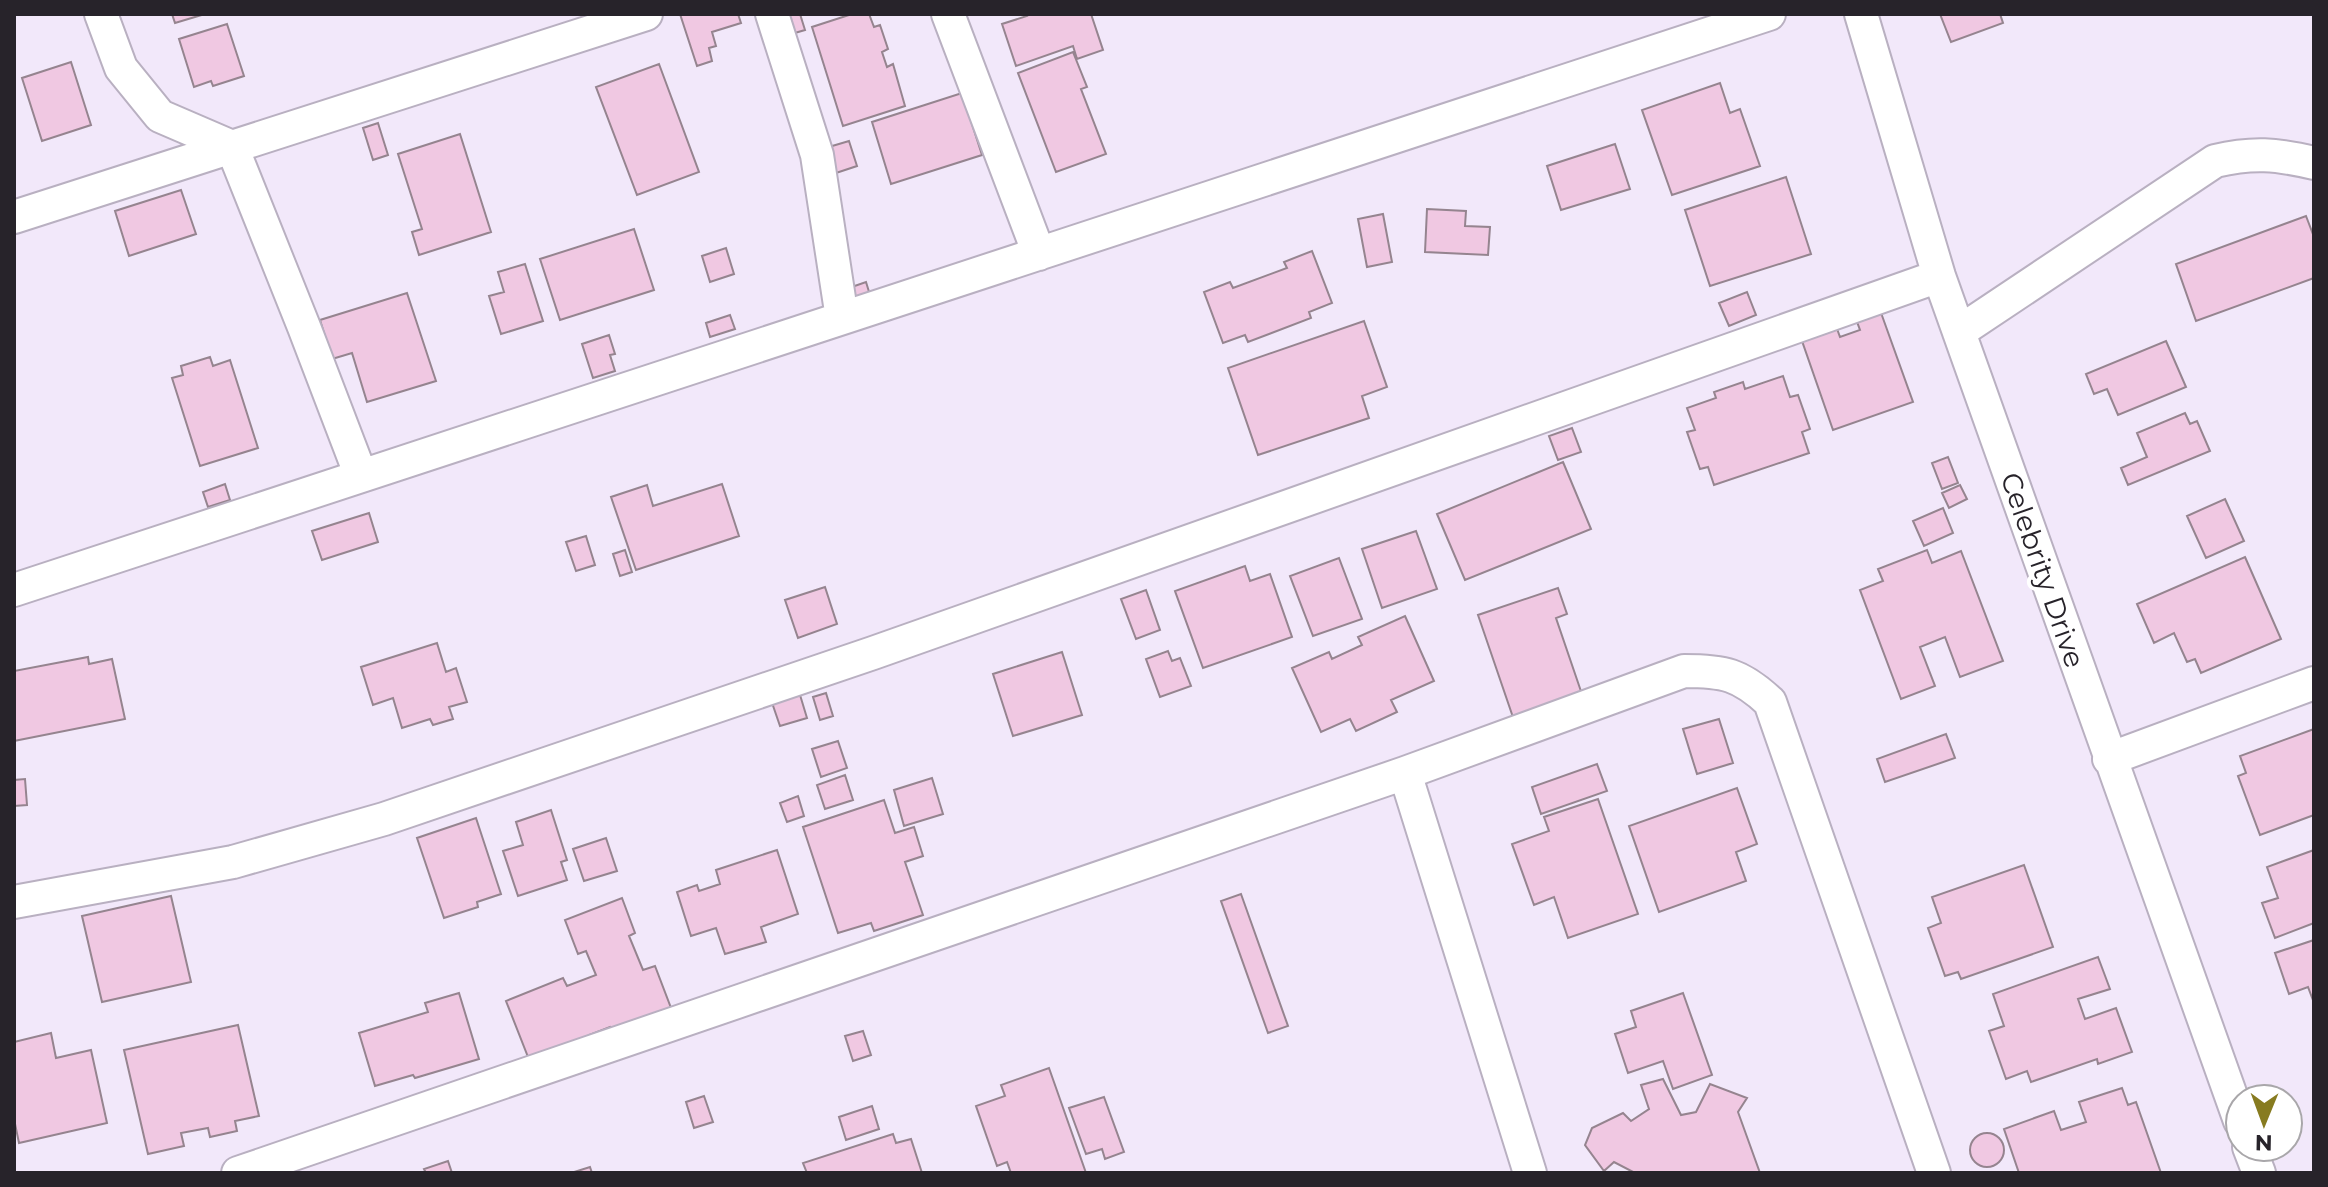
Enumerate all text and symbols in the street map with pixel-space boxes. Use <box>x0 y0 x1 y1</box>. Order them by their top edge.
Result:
street label: Celebrity Drive <box>1994 468 2092 672</box>
north arrow <box>2224 1083 2304 1163</box>
text: N <box>2255 1129 2273 1156</box>

